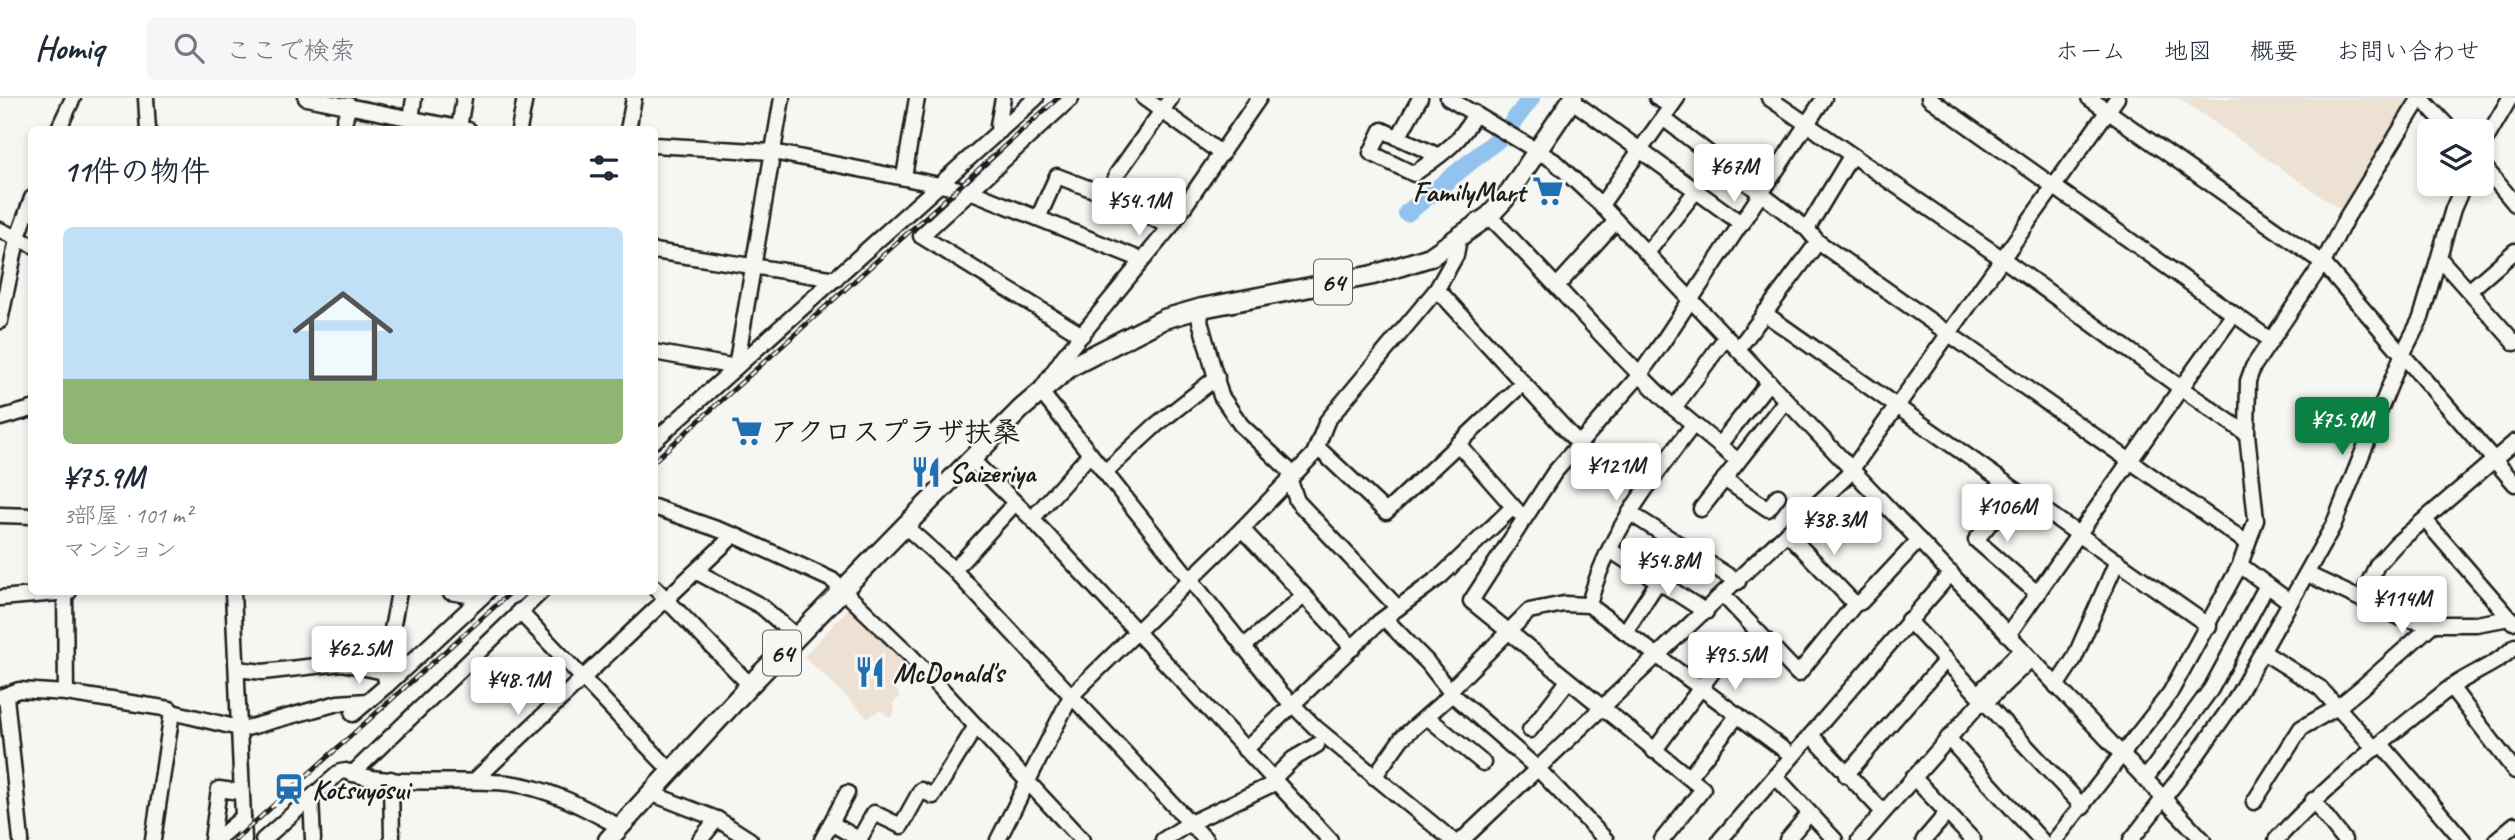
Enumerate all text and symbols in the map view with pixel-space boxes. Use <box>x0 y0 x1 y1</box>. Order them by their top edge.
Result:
search box <box>146 17 636 80</box>
text: Homiq <box>35 27 104 69</box>
icon: search <box>170 29 208 67</box>
text: ここで検索 <box>226 34 356 67</box>
text: ホーム <box>2055 36 2126 66</box>
text: 地図 <box>2164 36 2212 66</box>
text: 概要 <box>2250 36 2298 66</box>
text: お問い合わせ <box>2336 36 2480 66</box>
map controls <box>2417 119 2494 196</box>
button: layers <box>2417 119 2494 196</box>
pin: ¥67M <box>1693 144 1775 204</box>
icon: filters <box>585 149 623 187</box>
text: 11件の物件 <box>63 152 210 190</box>
text: ¥67M <box>1710 152 1758 181</box>
place label: FamilyMart <box>1413 174 1529 209</box>
supermarket icon: FamilyMart <box>1531 174 1565 208</box>
pin: ¥54.1M <box>1082 178 1196 238</box>
text: ¥54.1M <box>1108 186 1170 215</box>
road number: 64 <box>1314 260 1352 304</box>
icon: home <box>280 273 406 399</box>
pin: ¥75.9M <box>2285 398 2399 457</box>
text: ¥75.9M <box>2311 405 2373 434</box>
supermarket icon: アクロスプラザ扶桑 <box>730 414 764 448</box>
place label: アクロスプラザ扶桑 <box>770 414 1020 449</box>
pin: ¥121M <box>1567 444 1665 503</box>
text: ¥121M <box>1587 451 1645 480</box>
restaurant icon: Saizeriya <box>909 455 943 489</box>
place label: Saizeriya <box>949 455 1038 490</box>
text: ¥75.9M <box>63 458 144 496</box>
pin: ¥106M <box>1958 484 2056 544</box>
text: ¥106M <box>1978 492 2036 521</box>
pin: ¥38.3M <box>1777 498 1891 557</box>
text: 3部屋 · 101 m² <box>63 501 192 530</box>
text: ¥38.3M <box>1803 505 1865 534</box>
text: マンション <box>63 535 177 564</box>
pin: ¥54.8M <box>1611 538 1725 598</box>
text: ¥54.8M <box>1637 546 1699 575</box>
pin: ¥114M <box>2353 576 2451 636</box>
text: ¥114M <box>2373 584 2431 613</box>
pin: ¥62.5M <box>302 626 416 686</box>
road number: 64 <box>763 631 801 676</box>
pin: ¥95.5M <box>1678 632 1792 692</box>
text: ¥62.5M <box>328 634 390 663</box>
text: ¥95.5M <box>1704 640 1766 669</box>
restaurant icon: McDonald's <box>853 655 887 689</box>
place label: McDonald's <box>893 655 1007 690</box>
pin: ¥48.1M <box>461 658 575 717</box>
text: ¥48.1M <box>487 665 549 694</box>
station icon: Kotsuyōsui <box>272 772 306 806</box>
place label: Kotsuyōsui <box>312 772 413 807</box>

